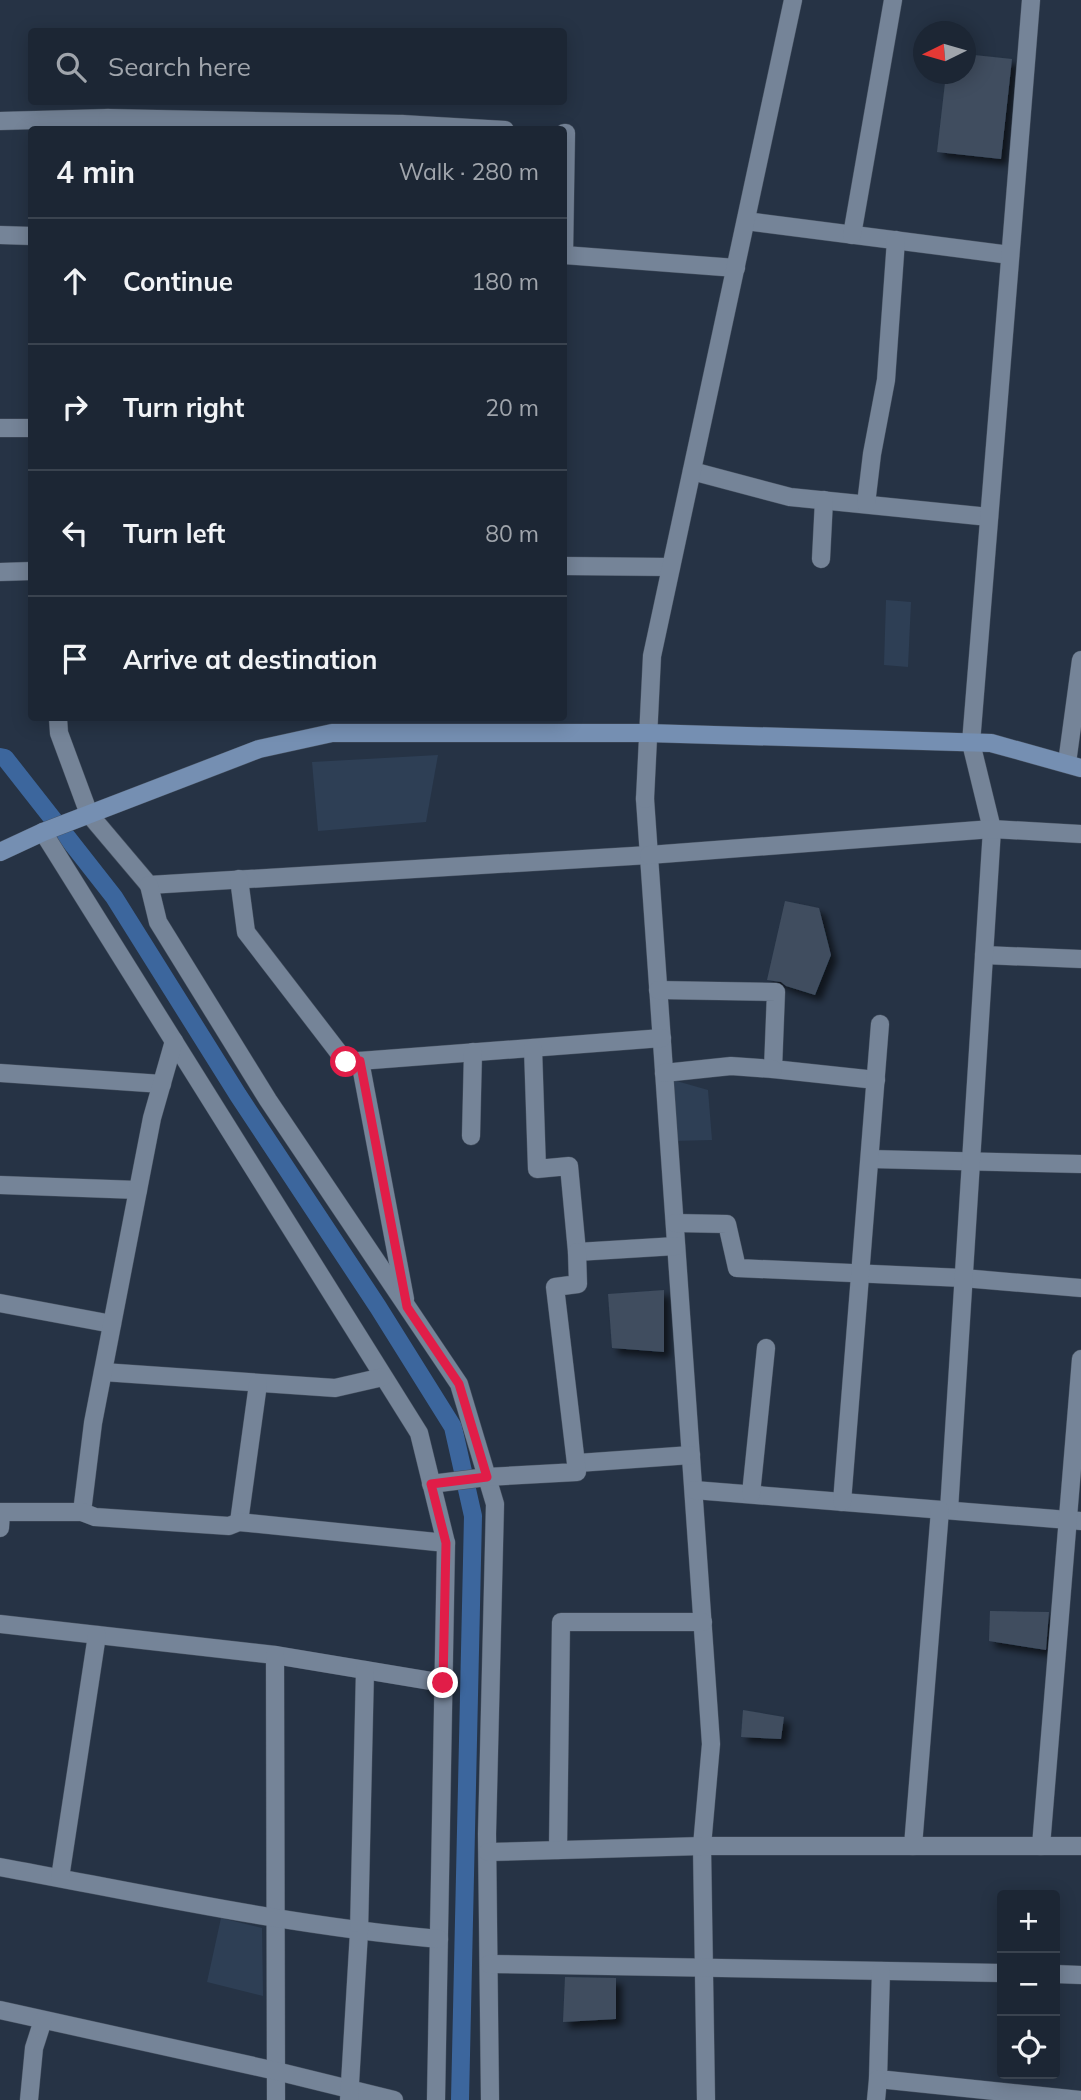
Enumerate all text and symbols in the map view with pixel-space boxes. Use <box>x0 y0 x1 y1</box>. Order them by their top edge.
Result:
north arrow <box>913 21 976 84</box>
search box <box>28 28 567 105</box>
icon: search <box>52 48 90 86</box>
text: Search here <box>108 50 251 83</box>
text: 4 min <box>56 153 135 191</box>
text: Walk · 280 m <box>399 157 539 186</box>
icon: ahead <box>56 262 94 300</box>
text: Continue <box>123 265 233 298</box>
text: 180 m <box>471 267 539 296</box>
icon: right <box>56 388 94 426</box>
text: Turn right <box>123 391 244 424</box>
text: 20 m <box>485 393 539 422</box>
icon: left <box>56 514 94 552</box>
text: Turn left <box>123 517 225 550</box>
text: 80 m <box>485 519 539 548</box>
icon: arrive <box>56 640 94 678</box>
text: Arrive at destination <box>123 643 378 676</box>
route start <box>330 1046 361 1077</box>
route end <box>427 1667 458 1698</box>
map controls <box>997 1890 1060 2079</box>
button: + <box>997 1890 1060 1953</box>
button: − <box>997 1953 1060 2016</box>
button: locate <box>997 2016 1060 2079</box>

